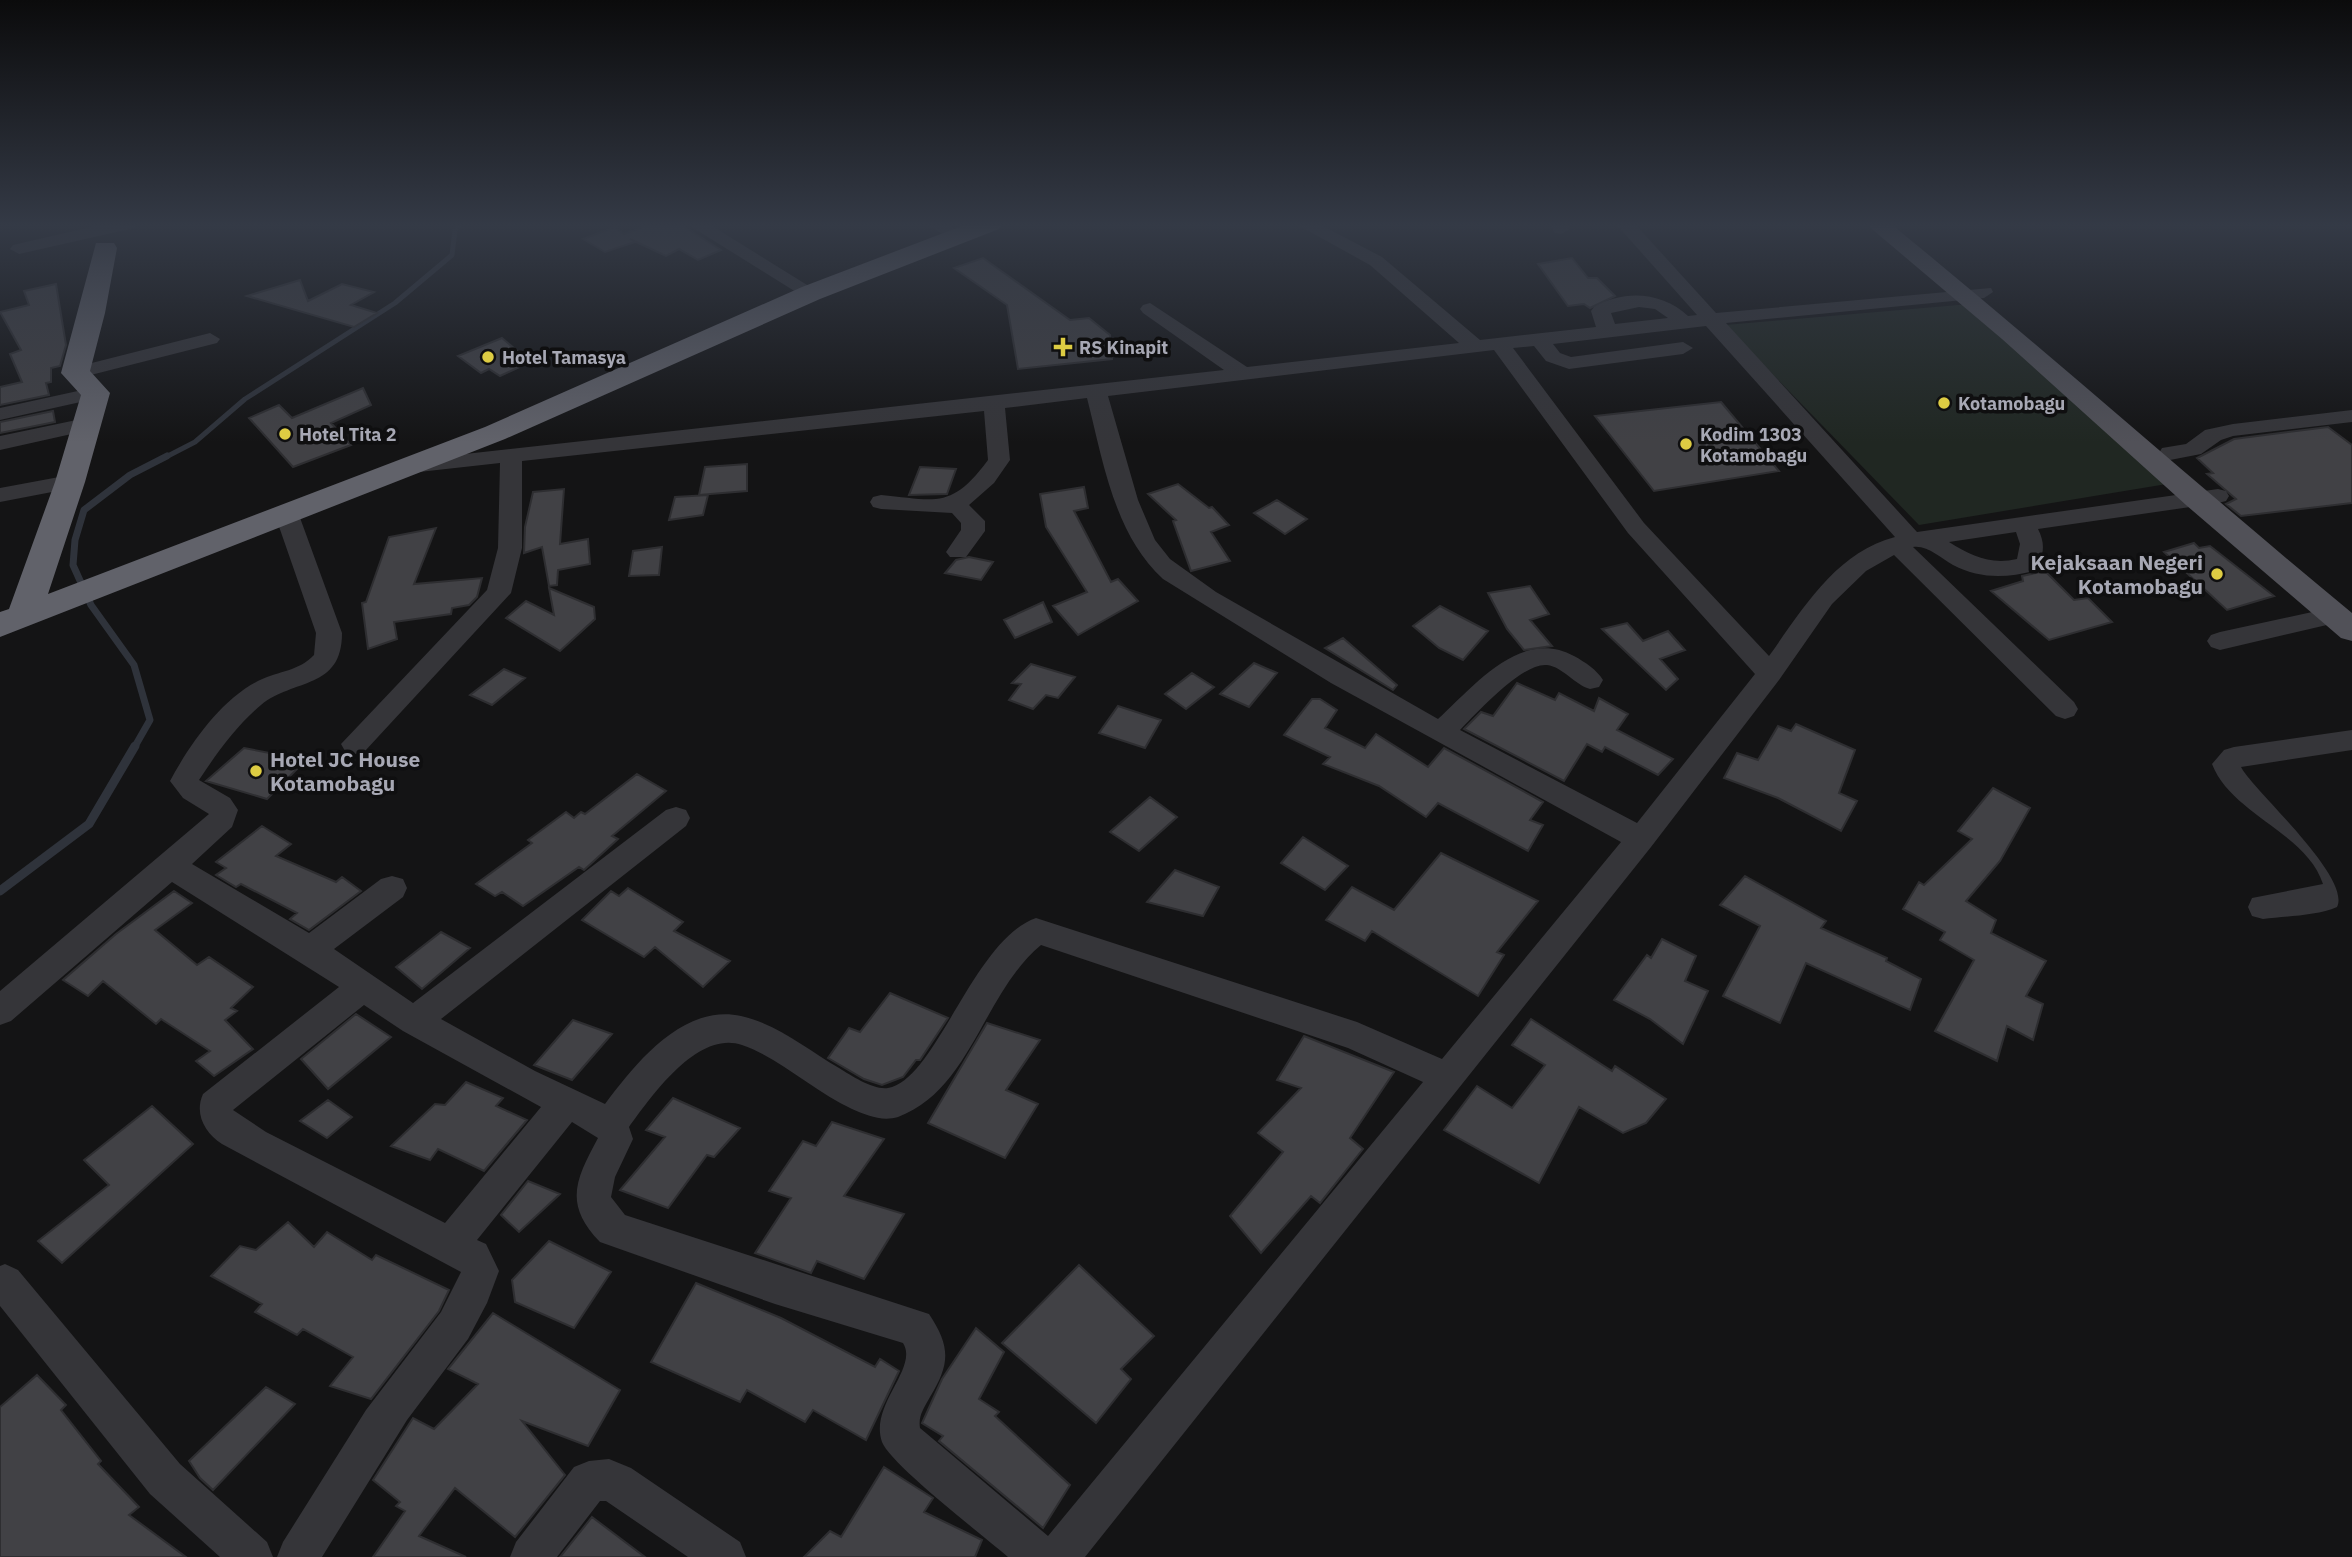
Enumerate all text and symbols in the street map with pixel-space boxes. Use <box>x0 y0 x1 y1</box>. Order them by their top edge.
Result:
place label: RS Kinapit <box>1079 336 1168 359</box>
marker: RS Kinapit <box>1053 337 1073 357</box>
place label: Hotel Tamasya <box>502 346 626 369</box>
marker: Hotel Tamasya <box>480 349 496 365</box>
place label: Kotamobagu <box>1958 392 2065 415</box>
marker: Kotamobagu <box>1936 395 1952 411</box>
place label: Hotel Tita 2 <box>299 423 397 446</box>
place label: Kodim 1303 Kotamobagu <box>1700 423 1807 467</box>
marker: Hotel Tita 2 <box>277 426 293 442</box>
marker: Kodim 1303 Kotamobagu <box>1678 436 1694 452</box>
place label: Kejaksaan Negeri Kotamobagu <box>2031 548 2203 600</box>
marker: Kejaksaan Negeri Kotamobagu <box>2209 566 2225 582</box>
place label: Hotel JC House Kotamobagu <box>270 745 421 797</box>
marker: Hotel JC House Kotamobagu <box>248 763 264 779</box>

